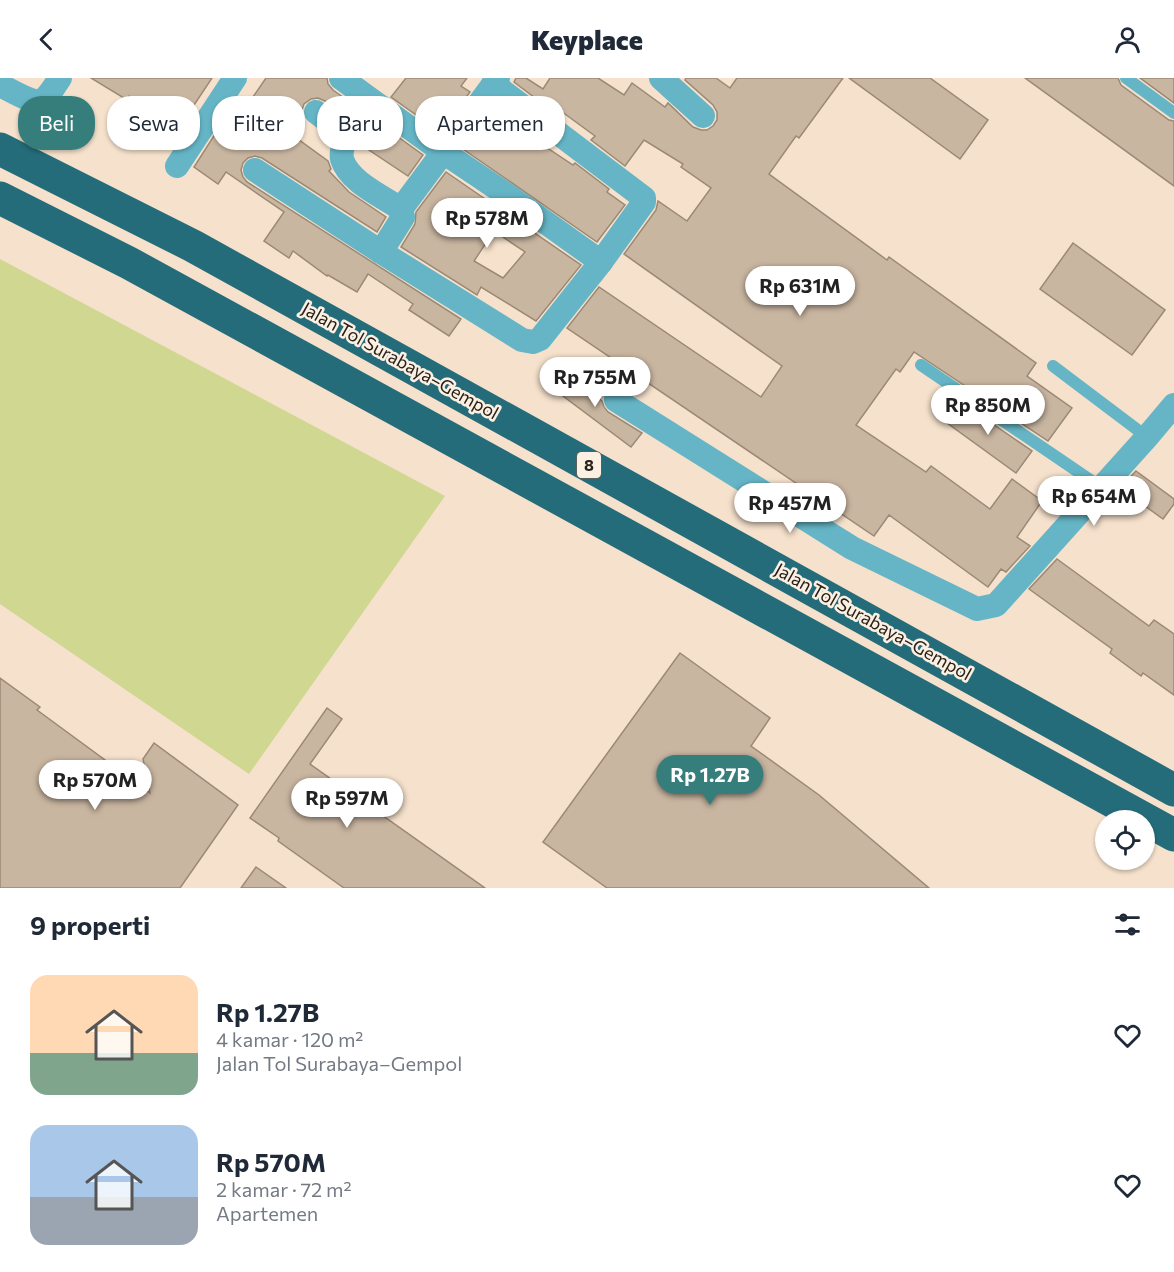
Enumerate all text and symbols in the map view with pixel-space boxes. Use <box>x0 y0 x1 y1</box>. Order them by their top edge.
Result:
icon: back <box>30 23 63 56</box>
text: Keyplace <box>531 23 643 56</box>
icon: person <box>1111 23 1144 56</box>
chip: Beli <box>18 96 95 150</box>
chip: Sewa <box>107 96 200 150</box>
chip: Filter <box>212 96 305 150</box>
chip: Baru <box>317 96 403 150</box>
chip: Apartemen <box>415 96 565 150</box>
pin: Rp 578M <box>432 198 542 249</box>
text: Rp 578M <box>445 205 529 229</box>
pin: Rp 631M <box>745 266 855 317</box>
text: Rp 631M <box>759 273 841 297</box>
street label: Jalan Tol Surabaya–Gempol <box>298 297 503 423</box>
pin: Rp 755M <box>540 357 650 408</box>
text: Rp 755M <box>554 364 636 388</box>
pin: Rp 850M <box>933 385 1043 436</box>
text: Rp 850M <box>945 392 1031 416</box>
road number: 8 <box>577 452 601 478</box>
pin: Rp 654M <box>1039 476 1149 527</box>
pin: Rp 457M <box>735 483 845 534</box>
text: Rp 654M <box>1051 483 1137 507</box>
text: Rp 457M <box>748 490 832 514</box>
street label: Jalan Tol Surabaya–Gempol <box>771 558 976 684</box>
pin: Rp 1.27B <box>648 755 772 806</box>
pin: Rp 570M <box>40 760 150 811</box>
text: Rp 1.27B <box>670 762 750 786</box>
text: Rp 570M <box>53 767 137 791</box>
pin: Rp 597M <box>292 778 402 829</box>
text: Rp 597M <box>305 785 389 809</box>
map controls <box>1095 810 1155 870</box>
button: locate <box>1095 810 1155 870</box>
icon: filters <box>1111 908 1144 941</box>
text: 9 properti <box>30 909 150 940</box>
text: Rp 1.27B <box>216 996 319 1027</box>
icon: home <box>78 999 150 1071</box>
icon: heart <box>1111 1019 1144 1052</box>
text: 4 kamar · 120 m² <box>216 1027 363 1051</box>
text: Jalan Tol Surabaya–Gempol <box>216 1051 462 1075</box>
text: Rp 570M <box>216 1146 326 1177</box>
icon: home <box>78 1149 150 1221</box>
icon: heart <box>1111 1169 1144 1202</box>
text: 2 kamar · 72 m² <box>216 1177 351 1201</box>
text: Apartemen <box>216 1201 318 1225</box>

